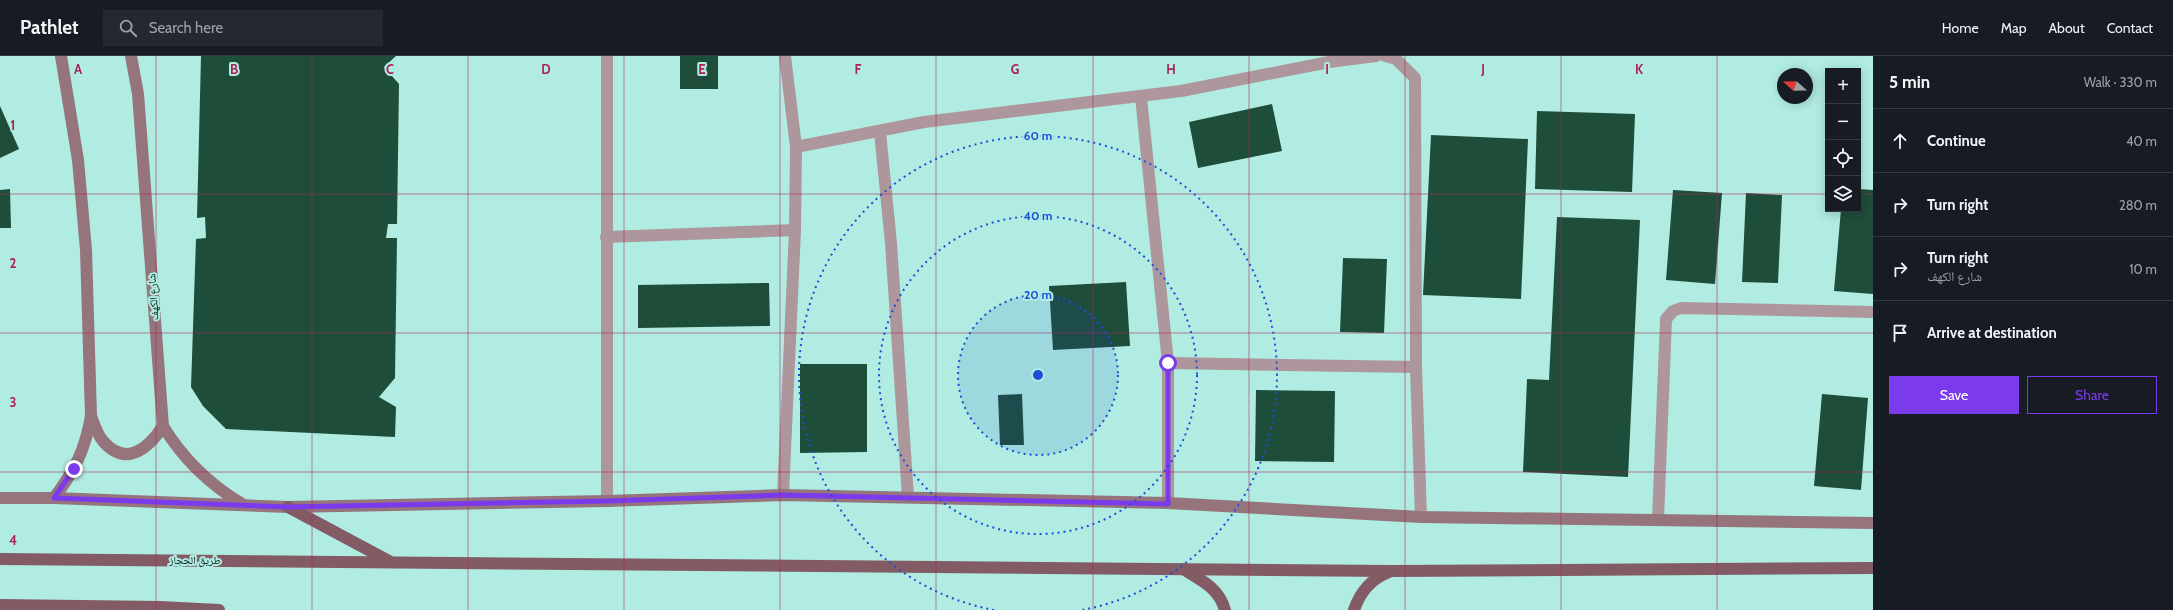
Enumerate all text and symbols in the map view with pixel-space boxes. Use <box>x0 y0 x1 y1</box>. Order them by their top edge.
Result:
search box <box>103 10 383 46</box>
text: Pathlet <box>20 16 79 39</box>
icon: search <box>117 17 139 39</box>
text: Search here <box>149 19 223 37</box>
text: Home <box>1942 19 1979 37</box>
text: Map <box>2001 19 2026 37</box>
text: About <box>2048 19 2085 37</box>
text: Contact <box>2107 19 2153 37</box>
text: A <box>74 61 83 77</box>
text: B <box>230 61 238 77</box>
text: C <box>386 61 394 77</box>
text: D <box>541 61 551 77</box>
text: E <box>698 61 706 77</box>
text: F <box>855 61 862 77</box>
text: G <box>1011 61 1020 77</box>
text: H <box>1166 61 1176 77</box>
text: I <box>1325 61 1329 77</box>
text: J <box>1480 61 1485 77</box>
text: K <box>1635 61 1644 77</box>
north arrow <box>1777 68 1813 104</box>
map controls <box>1825 68 1861 212</box>
button: + <box>1825 68 1861 104</box>
text: 5 min <box>1889 72 1930 92</box>
text: Walk · 330 m <box>2084 74 2157 90</box>
button: − <box>1825 104 1861 140</box>
text: 1 <box>11 117 15 133</box>
text: 60 m <box>1024 128 1052 143</box>
icon: ahead <box>1889 130 1911 152</box>
text: Continue <box>1927 132 1986 150</box>
text: 40 m <box>2126 133 2157 149</box>
button: locate <box>1825 140 1861 176</box>
button: layers <box>1825 176 1861 212</box>
icon: right <box>1889 194 1911 216</box>
text: Turn right <box>1927 196 1988 214</box>
text: 280 m <box>2119 197 2157 213</box>
text: 40 m <box>1023 208 1053 223</box>
text: Turn right <box>1927 249 1988 267</box>
text: 2 <box>10 255 17 271</box>
icon: right <box>1889 258 1911 280</box>
text: 10 m <box>2129 261 2157 277</box>
text: شارع الكهف <box>1927 268 1982 284</box>
street label: شارع الكهف <box>144 273 162 321</box>
text: 20 m <box>1024 287 1052 302</box>
icon: arrive <box>1889 322 1911 344</box>
text: Arrive at destination <box>1927 324 2057 342</box>
route start <box>1159 354 1177 372</box>
centre of rings <box>1031 368 1045 382</box>
button: Save <box>1889 376 2019 414</box>
button: Share <box>2027 376 2157 414</box>
text: 3 <box>9 394 17 410</box>
route end <box>65 460 83 478</box>
text: 4 <box>9 532 17 548</box>
street label: طريق الحجاز <box>168 553 221 567</box>

